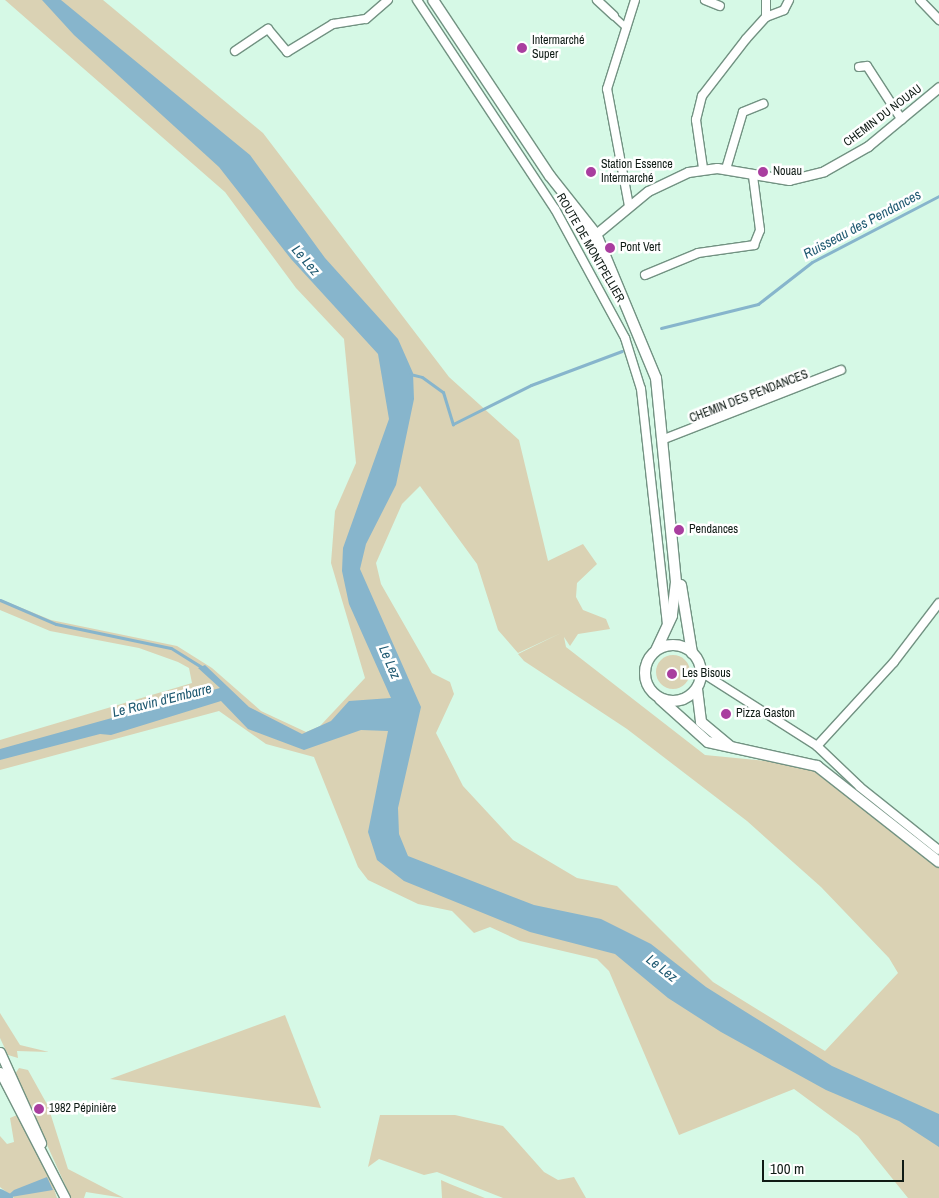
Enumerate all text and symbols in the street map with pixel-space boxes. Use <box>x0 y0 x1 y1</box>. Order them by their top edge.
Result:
place label: Intermarché Super <box>532 34 584 62</box>
marker: Intermarché Super <box>516 42 528 54</box>
street label: CHEMIN DU NOUAU <box>841 82 925 150</box>
place label: Station Essence Intermarché <box>601 158 673 186</box>
place label: Nouau <box>773 165 802 179</box>
marker: Station Essence Intermarché <box>585 166 597 178</box>
marker: Nouau <box>757 166 769 178</box>
water label: Ruisseau des Pendances <box>800 186 924 262</box>
street label: ROUTE DE MONTPELLIER <box>553 191 627 305</box>
water label: Le Lez <box>288 241 324 279</box>
place label: Pont Vert <box>620 241 660 255</box>
marker: Pont Vert <box>604 242 616 254</box>
street label: CHEMIN DES PENDANCES <box>688 368 810 426</box>
place label: Pendances <box>689 523 738 537</box>
marker: Pendances <box>673 524 685 536</box>
water label: Le Lez <box>376 643 404 681</box>
place label: Les Bisous <box>682 667 731 681</box>
marker: Les Bisous <box>666 668 678 680</box>
water label: Le Ravin d'Embarre <box>111 680 213 720</box>
place label: Pizza Gaston <box>736 707 795 721</box>
marker: Pizza Gaston <box>720 708 732 720</box>
water label: Le Lez <box>643 951 681 985</box>
place label: 1982 Pépinière <box>49 1102 116 1116</box>
marker: 1982 Pépinière <box>33 1103 45 1115</box>
scale bar <box>764 1150 906 1182</box>
text: 100 m <box>770 1158 804 1179</box>

